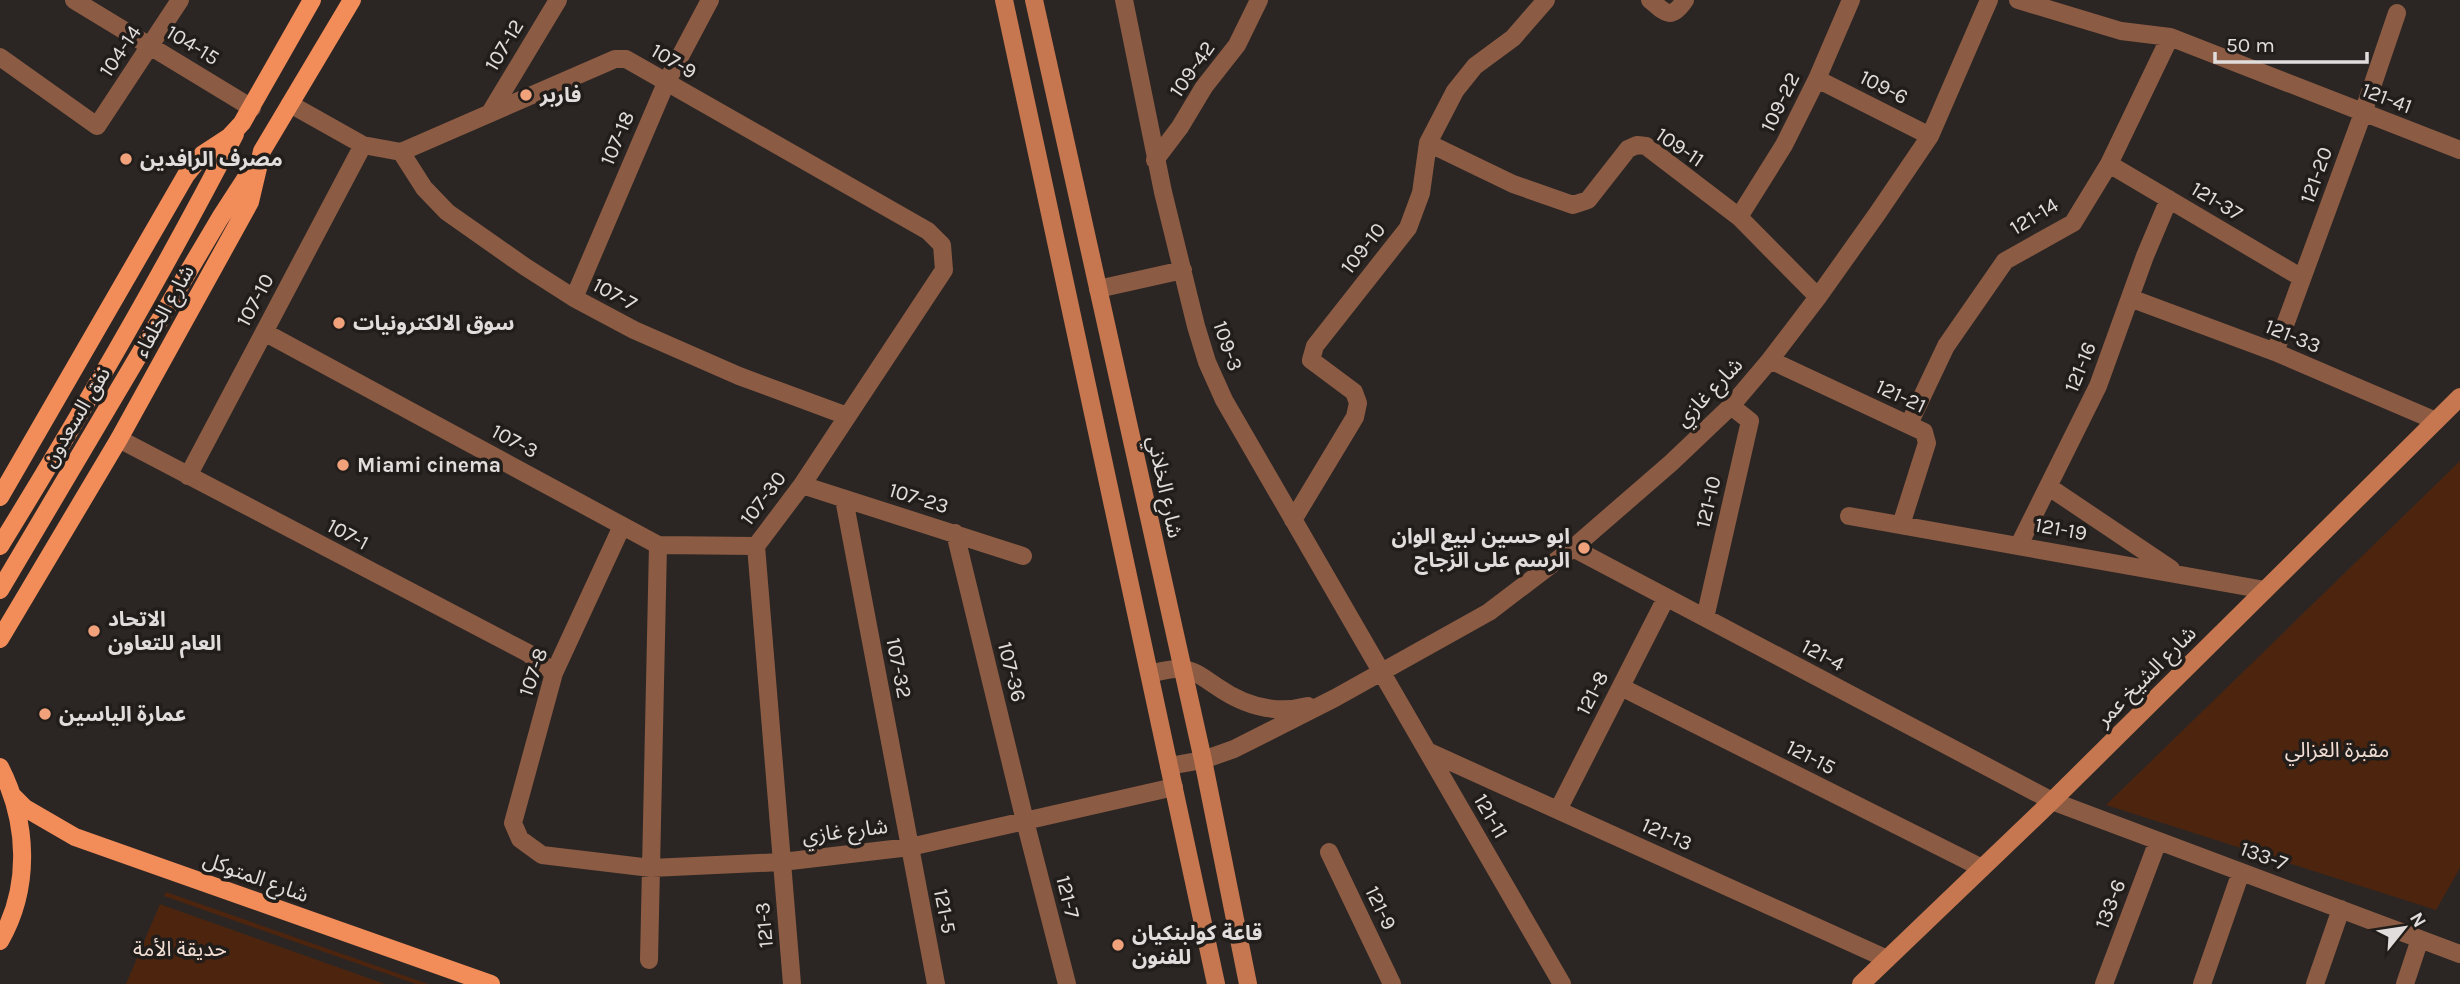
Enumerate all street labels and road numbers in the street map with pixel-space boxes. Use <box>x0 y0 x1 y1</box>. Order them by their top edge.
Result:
street label: 107-12 <box>479 15 529 75</box>
street label: 104-14 <box>94 20 146 81</box>
street label: 104-15 <box>162 20 224 70</box>
street label: 109-42 <box>1164 36 1220 102</box>
street label: 107-9 <box>647 38 701 84</box>
street label: 109-6 <box>1856 65 1912 109</box>
street label: 109-22 <box>1755 68 1805 136</box>
street label: 121-41 <box>2358 77 2416 119</box>
street label: 107-18 <box>595 107 639 169</box>
street label: 109-11 <box>1651 122 1709 172</box>
street label: 121-20 <box>2295 144 2337 206</box>
street label: 121-37 <box>2187 176 2247 226</box>
street label: 121-14 <box>2006 192 2063 240</box>
street label: 109-10 <box>1336 218 1390 278</box>
street label: شارع الخلفاء <box>129 261 202 363</box>
street label: 107-10 <box>231 270 279 330</box>
street label: 107-7 <box>589 273 641 316</box>
street label: 121-33 <box>2262 314 2324 358</box>
street label: 109-3 <box>1208 318 1248 374</box>
street label: 121-16 <box>2059 338 2101 396</box>
street label: شارع غازي <box>1670 353 1750 434</box>
street label: نفق السعدون <box>37 363 116 472</box>
street label: 121-21 <box>1872 374 1930 418</box>
street label: 107-3 <box>488 419 542 463</box>
street label: شارع الخلاني <box>1139 434 1187 541</box>
street label: 107-30 <box>735 466 791 530</box>
street label: 121-10 <box>1690 474 1726 530</box>
street label: 107-23 <box>886 478 952 518</box>
street label: 107-1 <box>323 513 373 555</box>
street label: 121-19 <box>2033 513 2089 545</box>
street label: شارع الشيخ عمر <box>2090 621 2203 734</box>
street label: 121-4 <box>1797 634 1849 676</box>
street label: 107-32 <box>881 636 917 700</box>
street label: 107-36 <box>993 640 1031 704</box>
street label: 107-8 <box>514 645 552 699</box>
street label: 121-8 <box>1571 667 1613 719</box>
street label: 121-15 <box>1782 734 1840 780</box>
street label: 121-11 <box>1469 790 1513 842</box>
street label: 121-13 <box>1638 812 1696 856</box>
street label: شارع غازي <box>801 814 890 852</box>
street label: 133-7 <box>2237 836 2291 876</box>
street label: شارع المتوكل <box>199 847 312 910</box>
street label: 121-7 <box>1051 873 1085 921</box>
street label: 133-6 <box>2090 876 2130 932</box>
street label: 121-9 <box>1360 882 1402 934</box>
street label: 121-5 <box>929 887 961 935</box>
street label: 121-3 <box>750 901 778 949</box>

